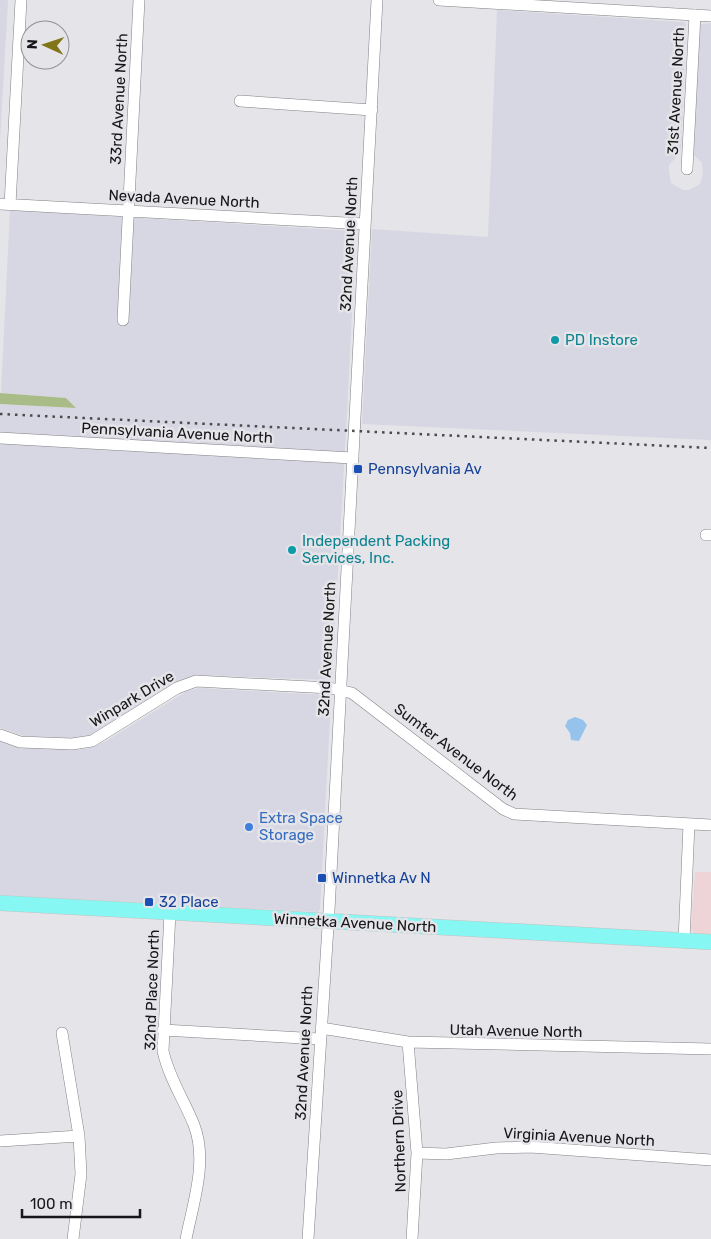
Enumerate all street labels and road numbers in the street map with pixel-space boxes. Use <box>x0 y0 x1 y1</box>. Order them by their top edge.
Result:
street label: 31st Avenue North <box>664 27 688 155</box>
street label: 33rd Avenue North <box>107 33 131 165</box>
street label: 32nd Avenue North <box>336 176 362 312</box>
street label: Nevada Avenue North <box>108 186 260 212</box>
street label: Pennsylvania Avenue North <box>81 419 273 447</box>
street label: 32nd Avenue North <box>314 581 340 717</box>
street label: Winpark Drive <box>87 667 177 731</box>
street label: Sumter Avenue North <box>391 700 521 804</box>
street label: Winnetka Avenue North <box>273 910 437 936</box>
street label: 32nd Place North <box>141 929 163 1051</box>
street label: 32nd Avenue North <box>291 985 317 1121</box>
street label: Utah Avenue North <box>449 1021 583 1041</box>
street label: Northern Drive <box>388 1089 410 1193</box>
street label: Virginia Avenue North <box>503 1124 655 1150</box>

